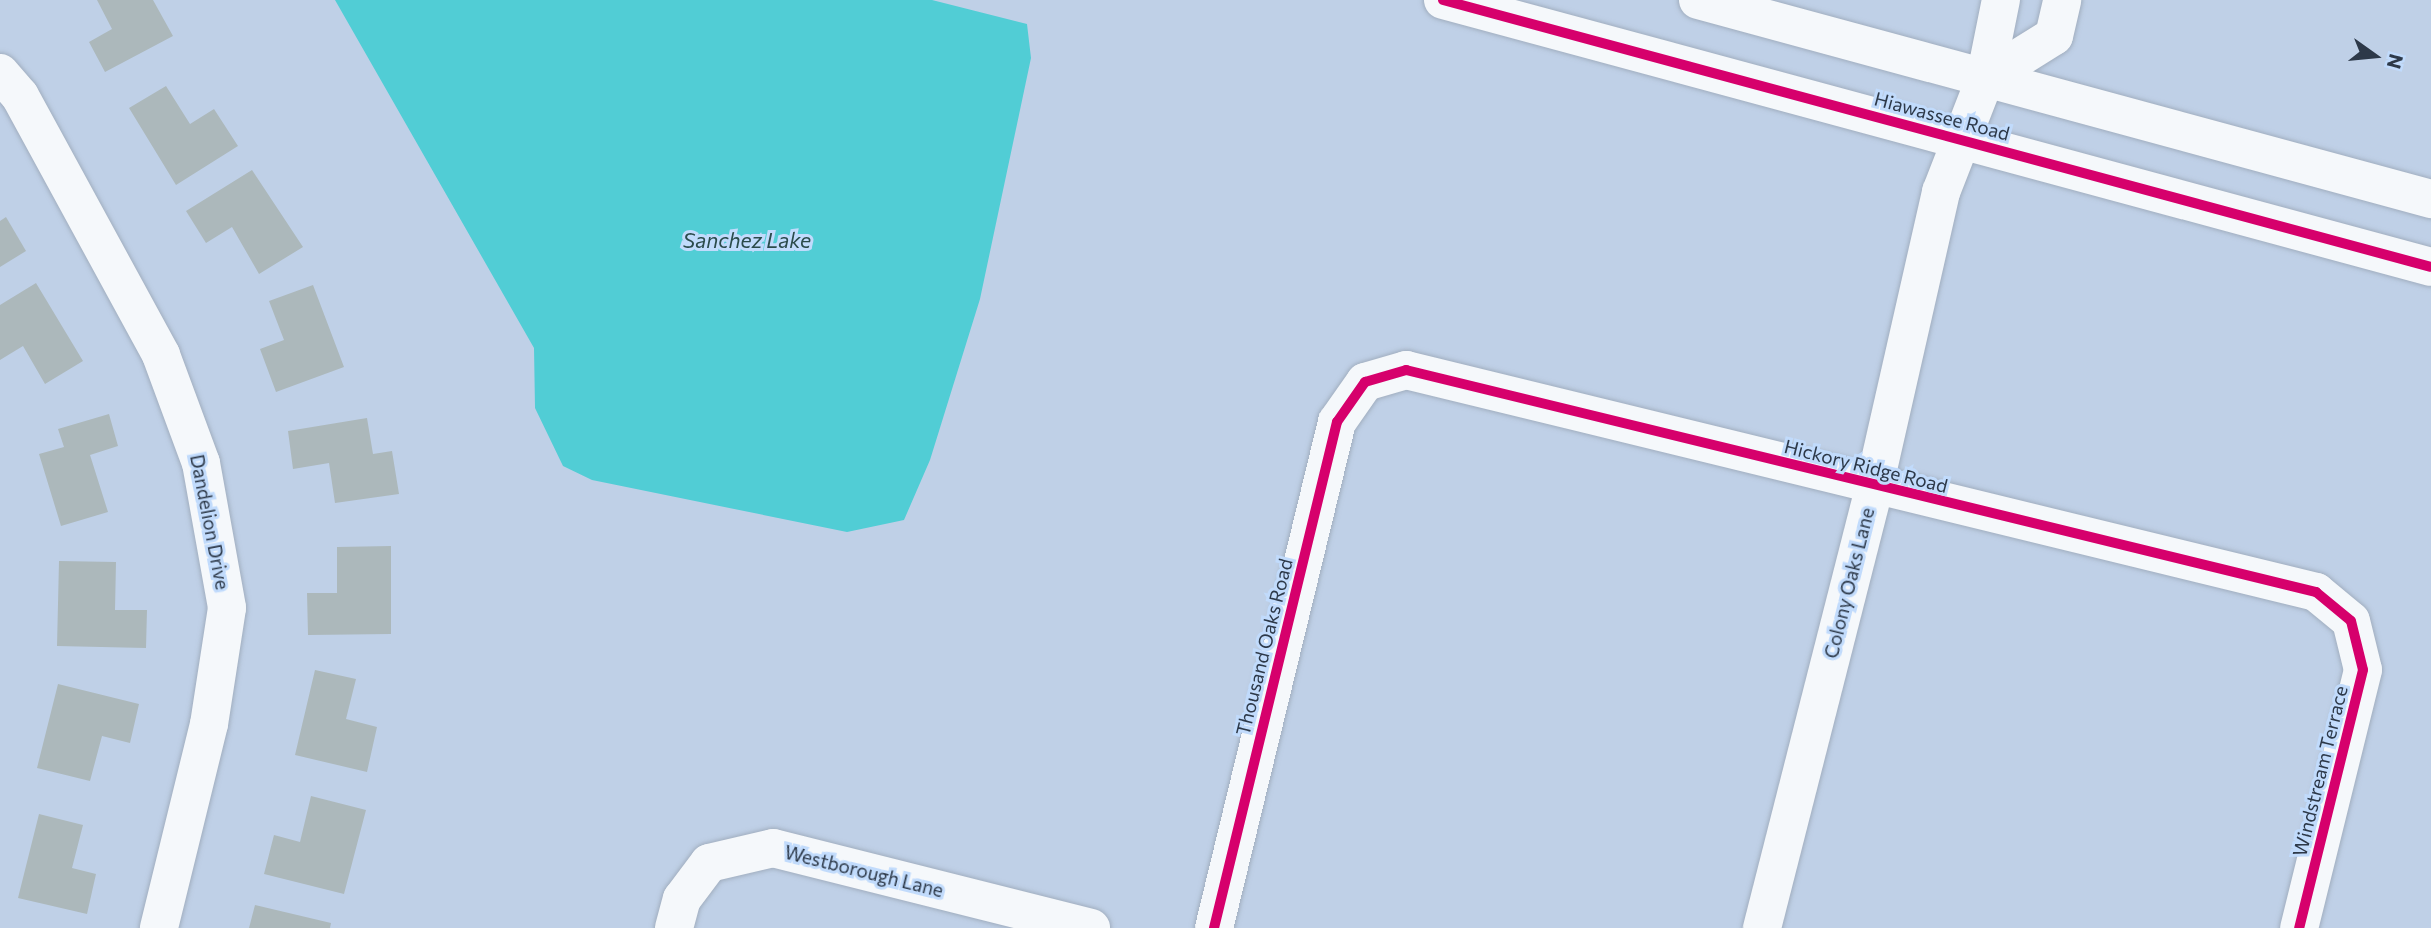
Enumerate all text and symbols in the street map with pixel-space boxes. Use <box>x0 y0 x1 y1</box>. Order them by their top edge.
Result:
north arrow <box>2340 21 2410 91</box>
text: N <box>2383 52 2409 71</box>
street label: Hiawassee Road <box>1872 87 2012 145</box>
water label: Sanchez Lake <box>683 227 811 253</box>
street label: Hickory Ridge Road <box>1782 435 1950 497</box>
street label: Dandelion Drive <box>186 452 234 592</box>
street label: Colony Oaks Lane <box>1819 505 1879 661</box>
street label: Thousand Oaks Road <box>1231 556 1297 738</box>
street label: Windstream Terrace <box>2288 683 2352 859</box>
street label: Westborough Lane <box>782 840 946 902</box>

